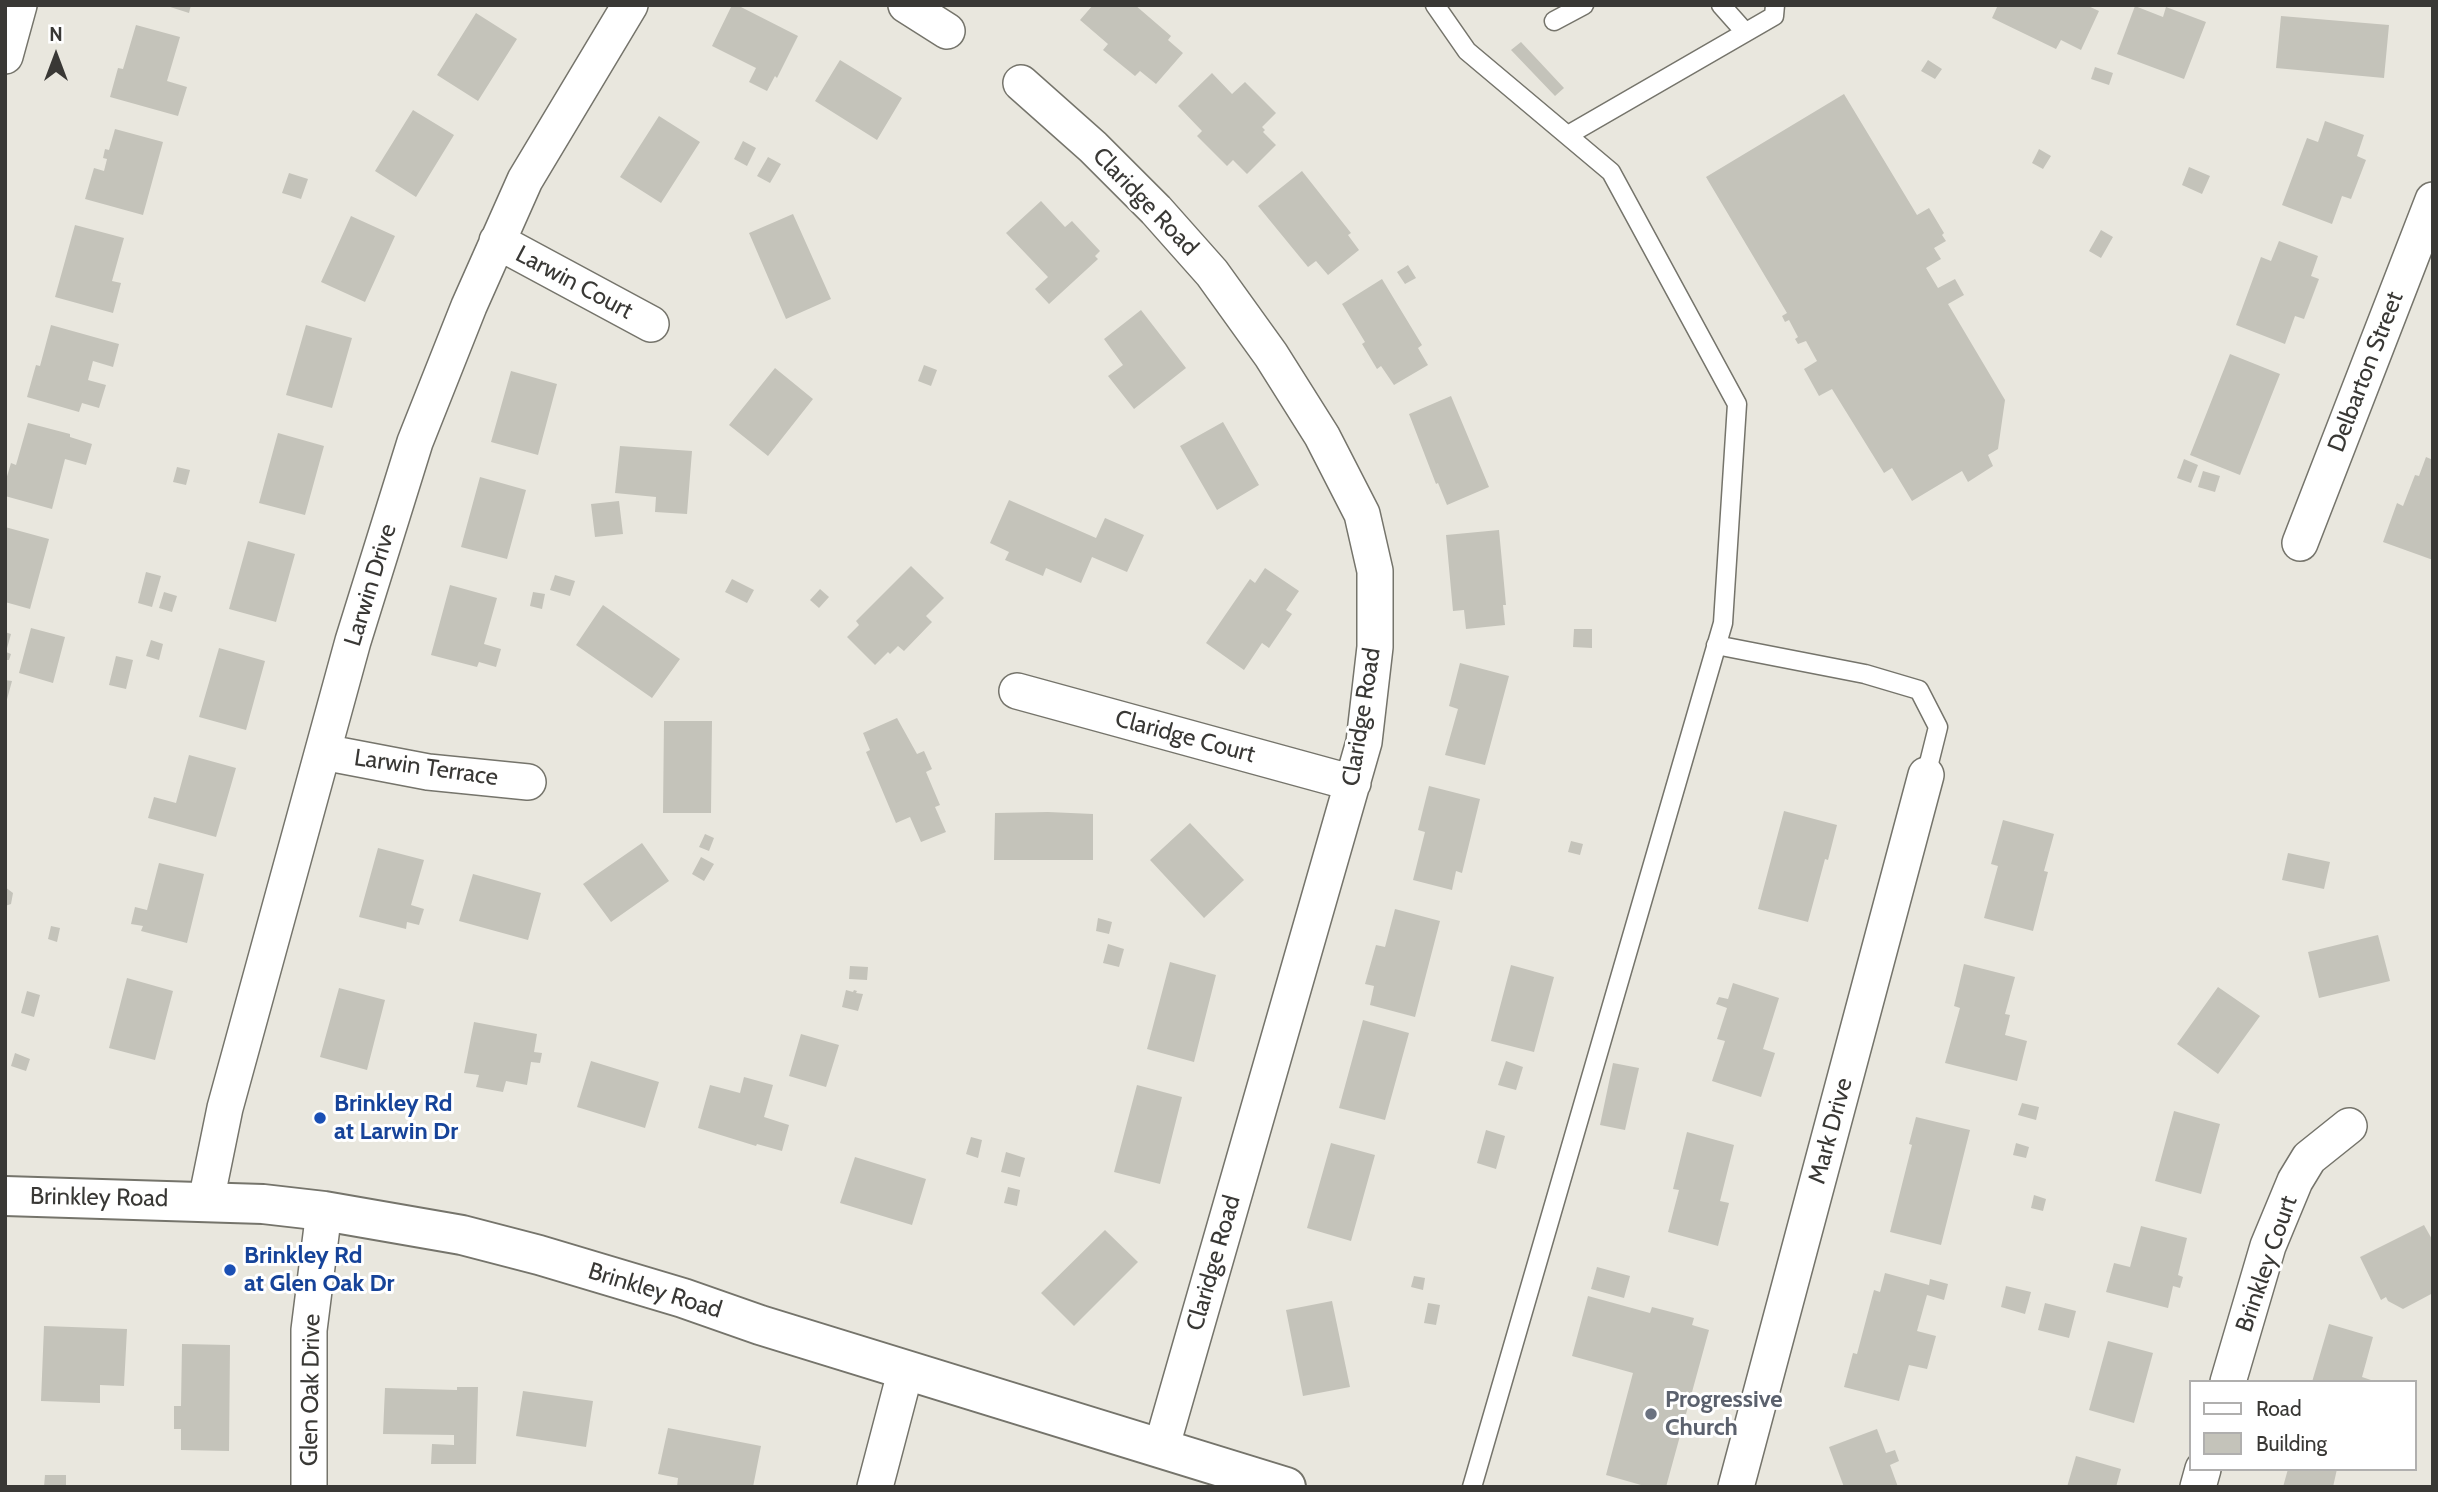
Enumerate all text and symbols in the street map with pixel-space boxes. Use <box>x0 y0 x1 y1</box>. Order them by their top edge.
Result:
north arrow <box>21 21 91 91</box>
text: N <box>49 23 63 46</box>
street label: Claridge Road <box>1086 142 1204 262</box>
street label: Larwin Court <box>511 240 637 326</box>
street label: Delbarton Street <box>2322 288 2410 456</box>
street label: Larwin Drive <box>339 520 403 650</box>
street label: Claridge Road <box>1337 646 1387 788</box>
street label: Claridge Court <box>1112 705 1258 769</box>
street label: Larwin Terrace <box>352 744 500 792</box>
street label: Mark Drive <box>1803 1075 1859 1187</box>
place label: Brinkley Rd at Larwin Dr <box>334 1090 458 1146</box>
marker: Brinkley Rd at Larwin Dr <box>312 1110 328 1126</box>
street label: Brinkley Road <box>30 1182 168 1214</box>
street label: Claridge Road <box>1181 1192 1247 1334</box>
street label: Brinkley Court <box>2230 1192 2304 1336</box>
place label: Brinkley Rd at Glen Oak Dr <box>244 1242 394 1298</box>
street label: Brinkley Road <box>585 1257 725 1325</box>
marker: Brinkley Rd at Glen Oak Dr <box>222 1262 238 1278</box>
street label: Glen Oak Drive <box>295 1314 327 1466</box>
legend <box>2190 1380 2417 1471</box>
place label: Progressive Church <box>1665 1386 1783 1442</box>
text: Road <box>2256 1396 2302 1421</box>
marker: Progressive Church <box>1643 1406 1659 1422</box>
text: Building <box>2256 1431 2327 1456</box>

